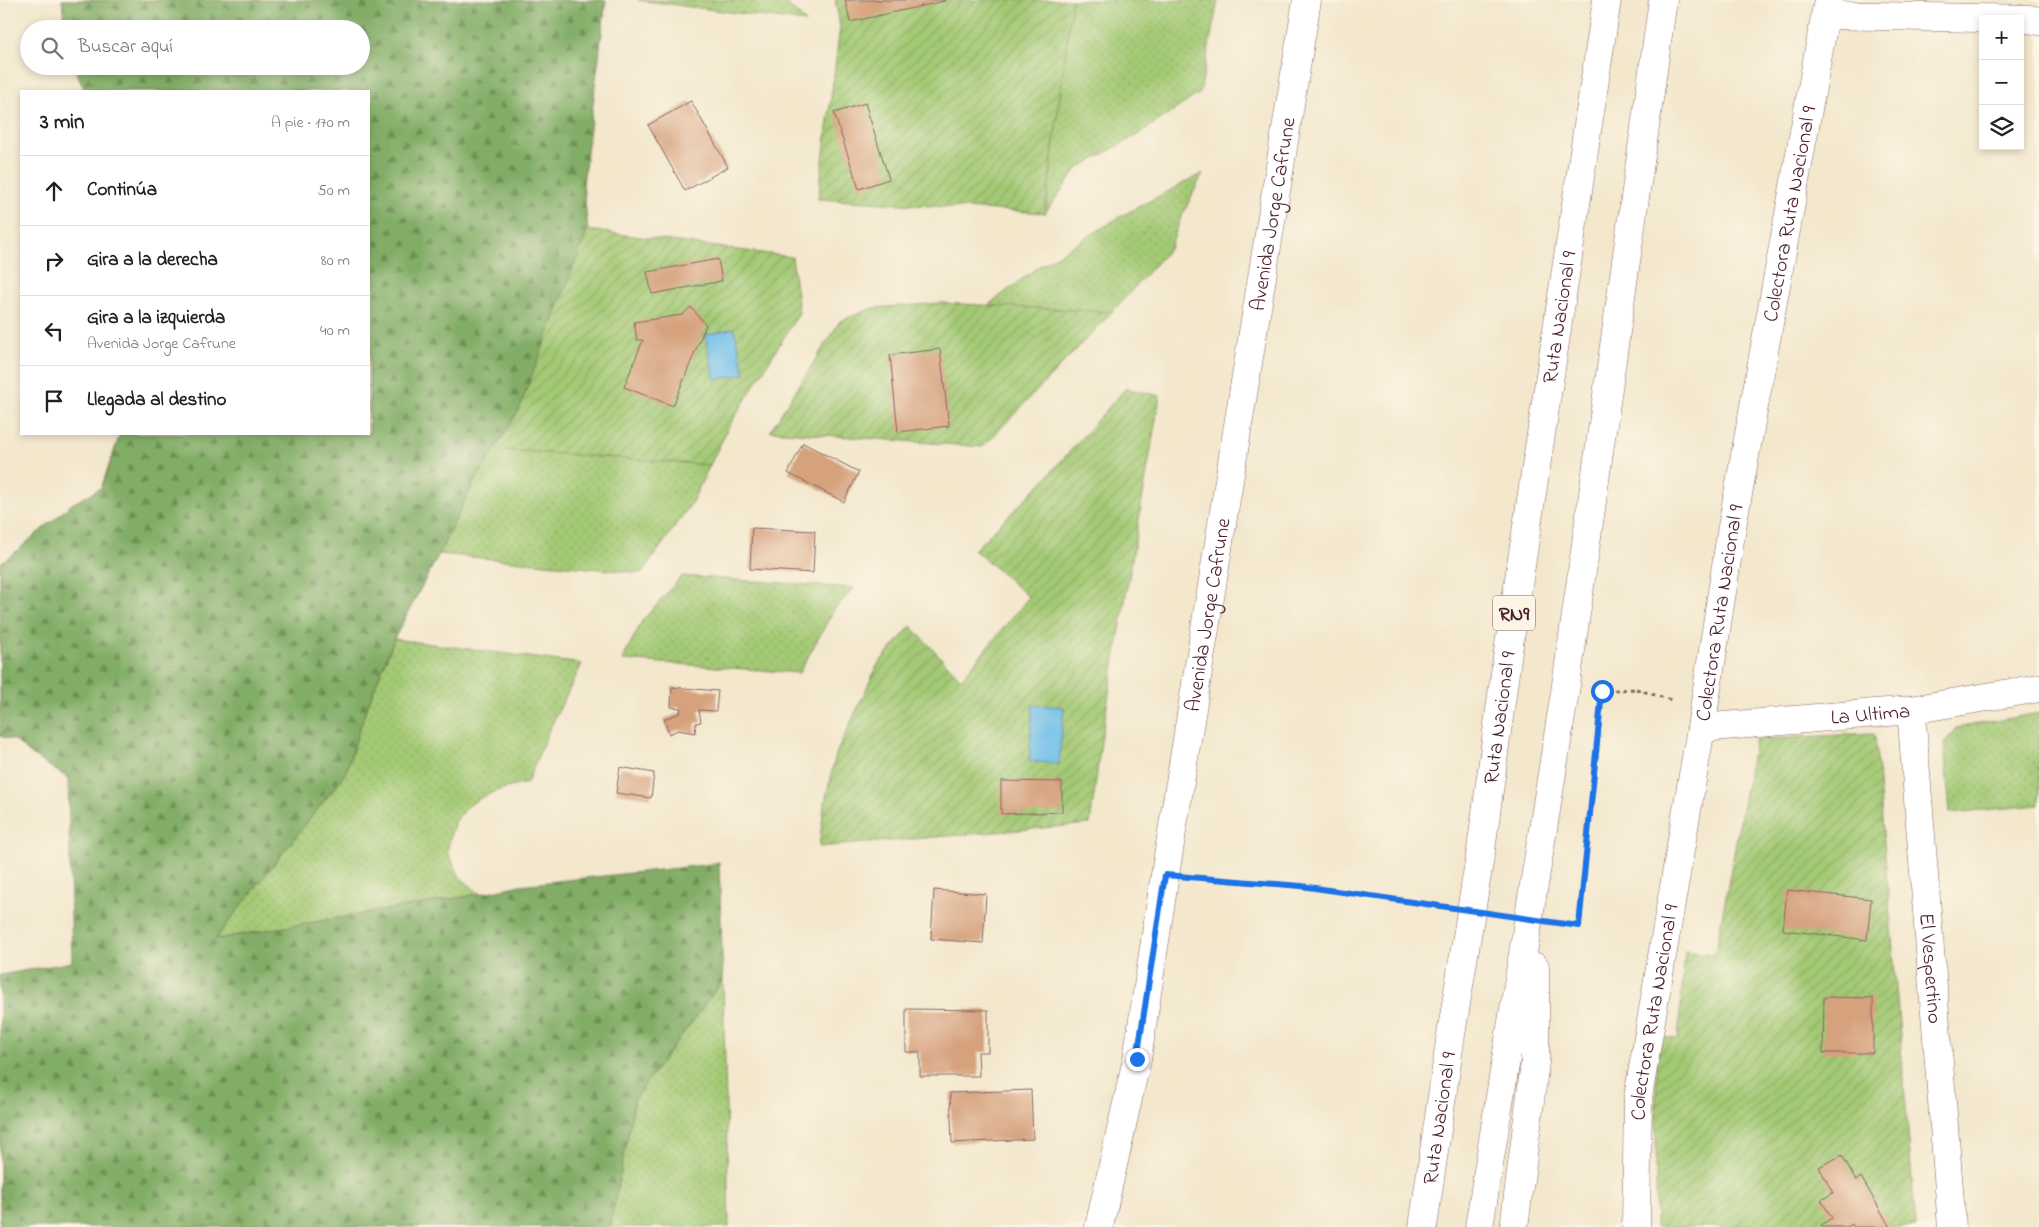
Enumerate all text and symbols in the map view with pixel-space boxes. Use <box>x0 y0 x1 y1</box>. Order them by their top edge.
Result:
map controls <box>1979 15 2024 150</box>
button: + <box>1979 15 2024 60</box>
search box <box>20 20 370 75</box>
icon: search <box>38 34 66 62</box>
text: Buscar aquí <box>78 34 173 61</box>
button: − <box>1979 60 2024 105</box>
street label: Colectora Ruta Nacional 9 <box>1757 103 1825 325</box>
button: layers <box>1979 105 2024 150</box>
text: 3 min <box>40 108 84 138</box>
text: A pie · 170 m <box>271 111 350 135</box>
street label: Avenida Jorge Cafrune <box>1244 115 1305 313</box>
icon: ahead <box>40 177 68 205</box>
text: Continúa <box>87 177 157 204</box>
text: 50 m <box>318 179 350 203</box>
icon: right <box>40 247 68 275</box>
text: Gira a la derecha <box>87 247 218 274</box>
street label: Ruta Nacional 9 <box>1536 248 1586 386</box>
text: 80 m <box>321 249 350 273</box>
text: Gira a la izquierda <box>87 305 225 332</box>
icon: left <box>40 317 68 345</box>
text: 40 m <box>320 319 350 343</box>
text: Avenida Jorge Cafrune <box>87 332 236 356</box>
icon: arrive <box>40 387 68 415</box>
text: Llegada al destino <box>87 387 226 414</box>
street label: Colectora Ruta Nacional 9 <box>1689 502 1753 723</box>
street label: Avenida Jorge Cafrune <box>1179 516 1240 714</box>
road number: RN9 <box>1493 596 1535 630</box>
street label: Ruta Nacional 9 <box>1477 649 1525 786</box>
route start <box>1591 680 1614 703</box>
street label: La Ultima <box>1830 697 1912 734</box>
street label: Colectora Ruta Nacional 9 <box>1625 902 1688 1121</box>
street label: El Vespertino <box>1910 912 1949 1025</box>
route end <box>1126 1048 1149 1071</box>
street label: Ruta Nacional 9 <box>1416 1049 1465 1187</box>

